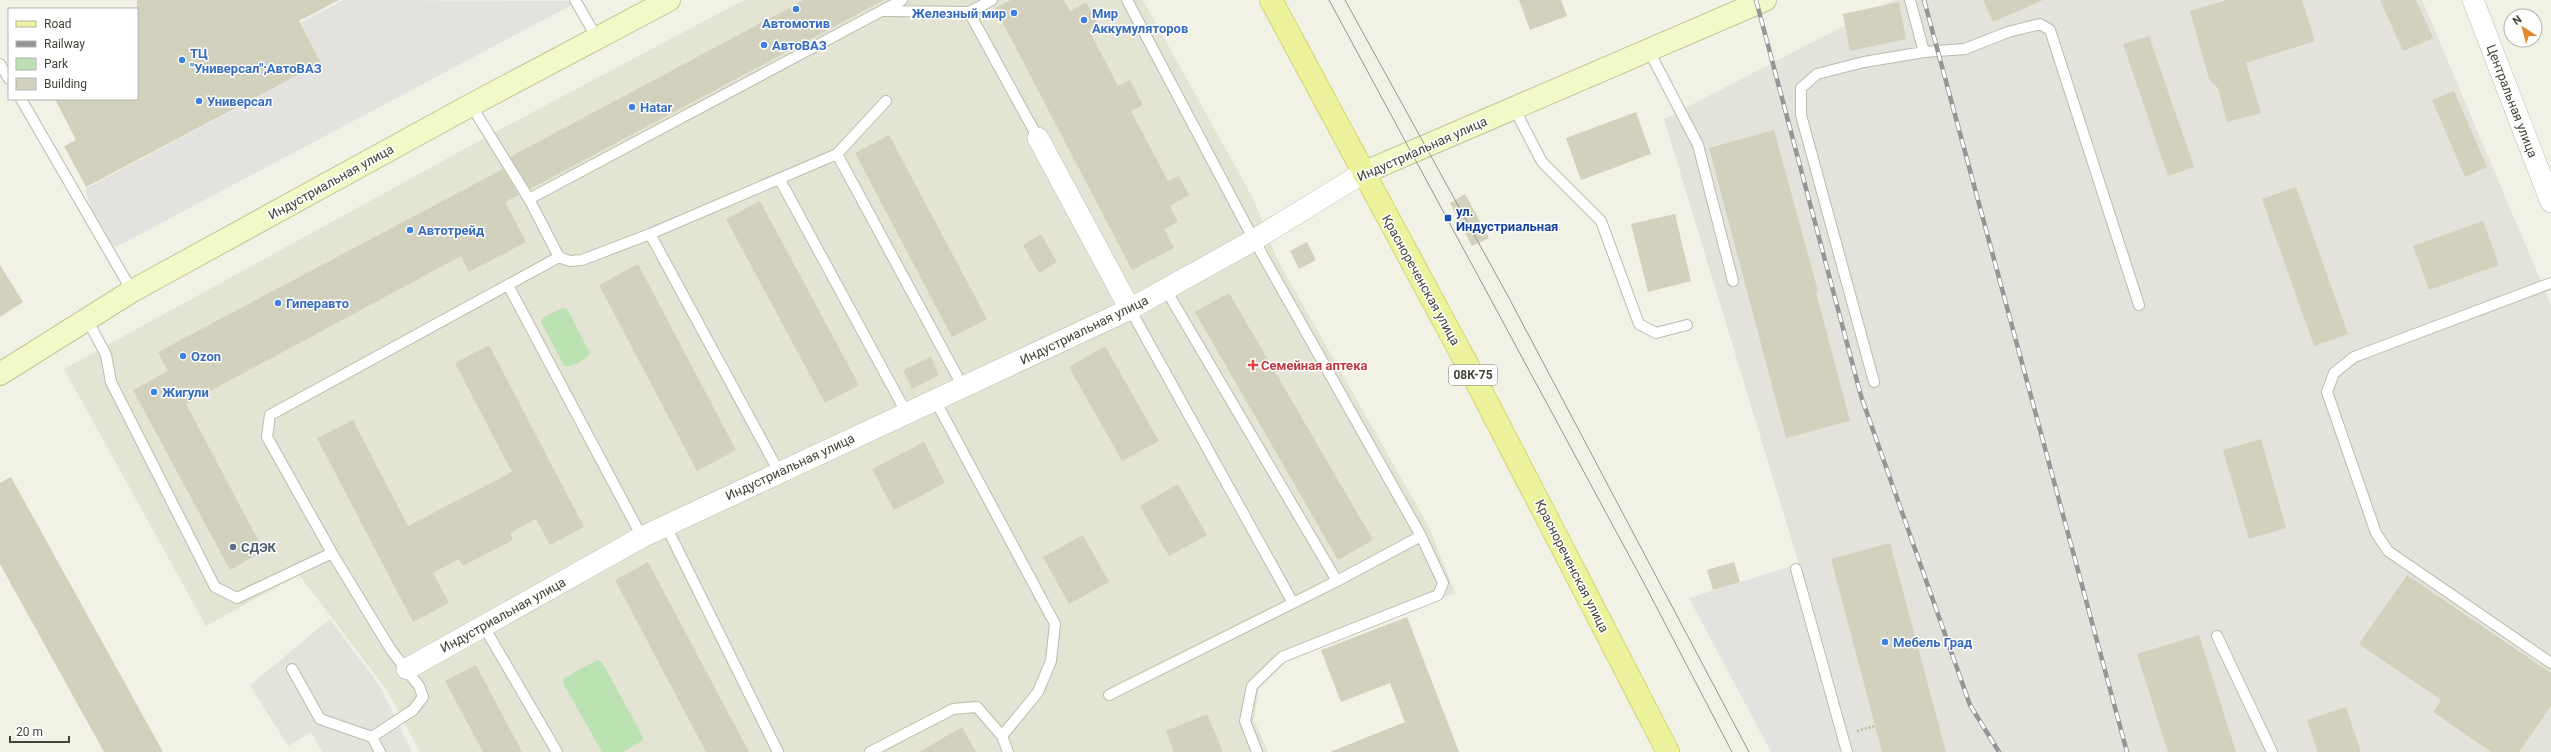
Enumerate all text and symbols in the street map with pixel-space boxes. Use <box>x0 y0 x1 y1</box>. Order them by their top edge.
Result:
marker: Автомотив <box>791 4 801 14</box>
place label: Железный мир <box>912 6 1006 21</box>
place label: Мир Аккумуляторов <box>1092 6 1188 36</box>
legend <box>8 8 138 100</box>
marker: Железный мир <box>1009 8 1019 18</box>
north arrow <box>2503 8 2543 48</box>
text: N <box>2510 13 2525 28</box>
marker: Мир Аккумуляторов <box>1079 15 1089 25</box>
place label: Автомотив <box>762 16 830 31</box>
text: Road <box>44 17 72 31</box>
text: Railway <box>44 37 85 51</box>
place label: АвтоВАЗ <box>772 38 827 53</box>
marker: АвтоВАЗ <box>759 40 769 50</box>
street label: Центральная улица <box>2484 42 2540 160</box>
place label: ТЦ "Универсал";АвтоВАЗ <box>190 46 322 76</box>
marker: ТЦ "Универсал";АвтоВАЗ <box>177 55 187 65</box>
text: Park <box>44 57 69 71</box>
text: Building <box>44 77 87 91</box>
place label: Универсал <box>207 94 272 109</box>
marker: Универсал <box>194 96 204 106</box>
place label: Hatar <box>640 100 672 115</box>
marker: Hatar <box>627 102 637 112</box>
street label: Индустриальная улица <box>1355 114 1489 184</box>
street label: Индустриальная улица <box>266 141 396 223</box>
place label: ул. Индустриальная <box>1456 204 1558 234</box>
street label: Краснореченская улица <box>1379 212 1463 348</box>
marker: ул. Индустриальная <box>1443 213 1453 223</box>
place label: Автотрейд <box>418 223 484 238</box>
marker: Автотрейд <box>405 225 415 235</box>
street label: Индустриальная улица <box>1017 292 1151 368</box>
place label: Гиперавто <box>286 296 349 311</box>
marker: Гиперавто <box>273 298 283 308</box>
place label: Ozon <box>191 349 221 364</box>
marker: Ozon <box>178 351 188 361</box>
place label: Семейная аптека <box>1261 358 1367 373</box>
marker: Семейная аптека <box>1248 360 1258 370</box>
road number: 08К-75 <box>1449 365 1497 385</box>
place label: Жигули <box>162 385 209 400</box>
marker: Жигули <box>149 387 159 397</box>
street label: Индустриальная улица <box>723 430 857 504</box>
street label: Краснореченская улица <box>1532 497 1612 635</box>
place label: СДЭК <box>241 540 277 555</box>
marker: СДЭК <box>228 542 238 552</box>
street label: Индустриальная улица <box>438 574 568 656</box>
place label: Мебель Град <box>1893 635 1972 650</box>
marker: Мебель Град <box>1880 637 1890 647</box>
scale bar <box>10 718 69 744</box>
text: 20 m <box>16 725 43 739</box>

